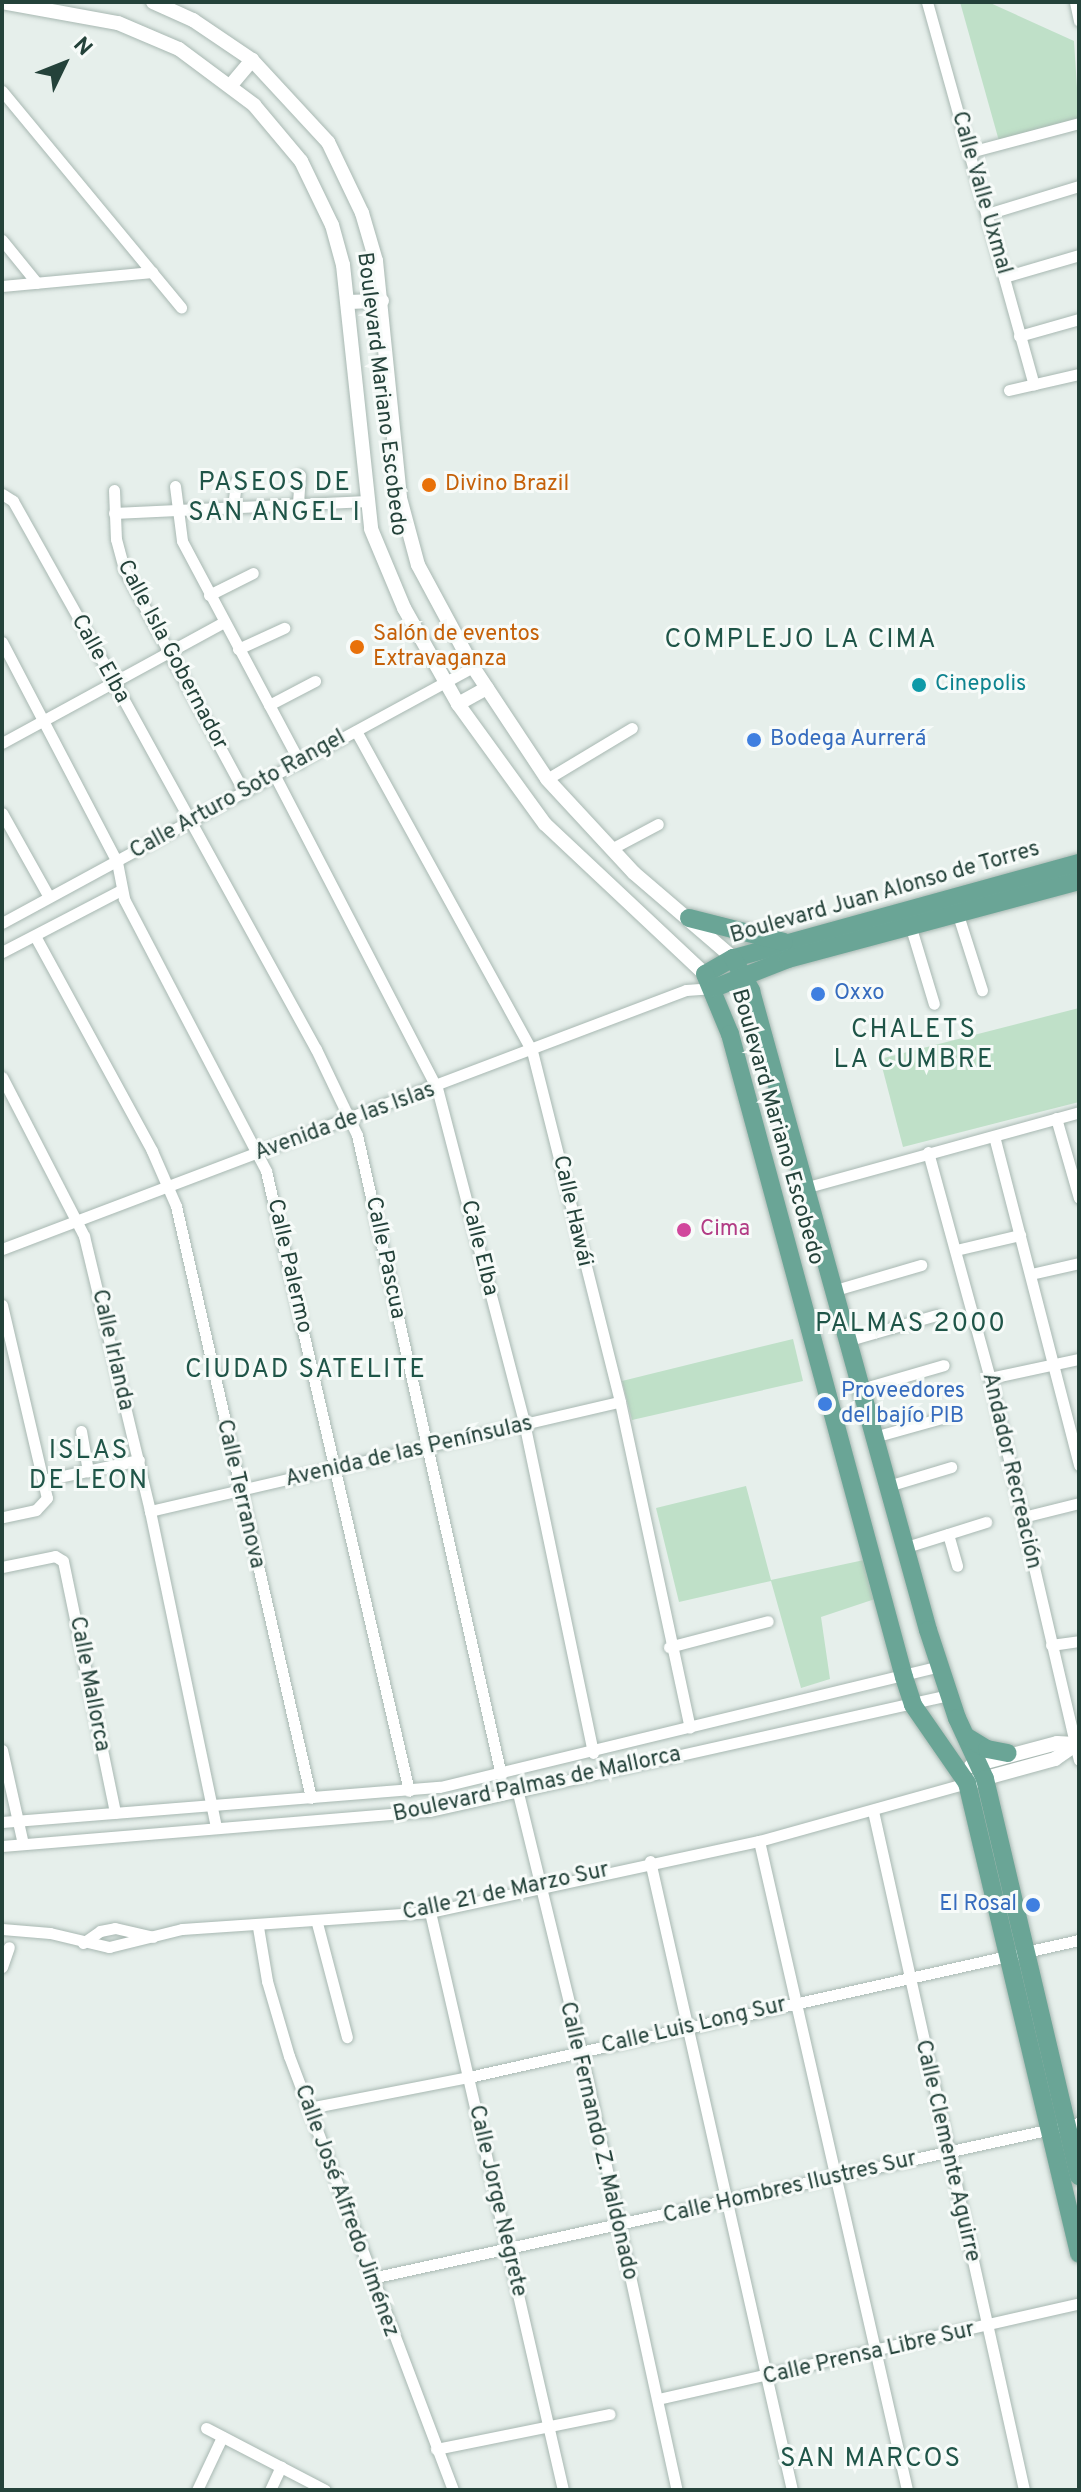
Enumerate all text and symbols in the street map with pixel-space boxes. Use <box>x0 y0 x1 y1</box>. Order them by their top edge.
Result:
north arrow <box>24 24 104 104</box>
text: N <box>67 32 97 62</box>
street label: Calle Valle Uxmal <box>945 108 1017 278</box>
street label: Boulevard Mariano Escobedo <box>350 251 412 537</box>
district label: PASEOS DE SAN ANGEL I <box>187 468 363 530</box>
place label: Divino Brazil <box>445 472 569 498</box>
marker: Divino Brazil <box>420 476 438 494</box>
street label: Calle Isla Gobernador <box>111 556 233 754</box>
street label: Calle Elba <box>65 610 135 708</box>
place label: Salón de eventos Extravaganza <box>373 621 540 672</box>
district label: COMPLEJO LA CIMA <box>664 625 938 657</box>
marker: Salón de eventos Extravaganza <box>348 638 366 656</box>
place label: Cinepolis <box>935 672 1026 698</box>
marker: Cinepolis <box>910 676 928 694</box>
street label: Calle Arturo Soto Rangel <box>125 725 351 865</box>
place label: Bodega Aurrerá <box>770 727 927 753</box>
marker: Bodega Aurrerá <box>745 731 763 749</box>
street label: Boulevard Juan Alonso de Torres <box>726 836 1044 950</box>
place label: Oxxo <box>834 981 884 1007</box>
marker: Oxxo <box>809 985 827 1003</box>
street label: Boulevard Mariano Escobedo <box>725 986 829 1268</box>
district label: CHALETS LA CUMBRE <box>833 1015 995 1076</box>
street label: Avenida de las Islas <box>251 1077 439 1167</box>
street label: Calle Hawái <box>546 1153 598 1269</box>
street label: Calle Pascua <box>359 1194 411 1322</box>
street label: Calle Palermo <box>261 1196 317 1336</box>
street label: Calle Elba <box>454 1197 504 1299</box>
place label: Cima <box>700 1217 750 1243</box>
marker: Cima <box>675 1221 693 1239</box>
street label: Calle Irlanda <box>85 1287 139 1413</box>
district label: PALMAS 2000 <box>815 1309 1007 1341</box>
district label: CIUDAD SATELITE <box>185 1355 427 1387</box>
street label: Andador Recreación <box>976 1370 1046 1572</box>
place label: Proveedores del bajío PIB <box>841 1378 965 1430</box>
marker: Proveedores del bajío PIB <box>816 1395 834 1413</box>
street label: Avenida de las Penínsulas <box>283 1411 535 1493</box>
street label: Calle Terranova <box>210 1417 270 1571</box>
district label: ISLAS DE LEON <box>29 1436 149 1498</box>
street label: Calle Mallorca <box>63 1614 115 1754</box>
street label: Boulevard Palmas de Mallorca <box>391 1742 683 1828</box>
street label: Calle 21 de Marzo Sur <box>400 1857 612 1927</box>
place label: El Rosal <box>939 1892 1017 1918</box>
marker: El Rosal <box>1024 1896 1042 1914</box>
street label: Calle Luis Long Sur <box>599 1992 789 2060</box>
street label: Calle Fernando Z. Maldonado <box>553 1999 643 2283</box>
street label: Calle Clemente Aguirre <box>909 2037 985 2265</box>
street label: Calle José Alfredo Jiménez <box>288 2081 404 2341</box>
street label: Calle Jorge Negrete <box>462 2103 532 2299</box>
street label: Calle Hombres Ilustres Sur <box>661 2146 919 2230</box>
street label: Calle Prensa Libre Sur <box>760 2317 978 2391</box>
district label: SAN MARCOS <box>780 2444 962 2476</box>

